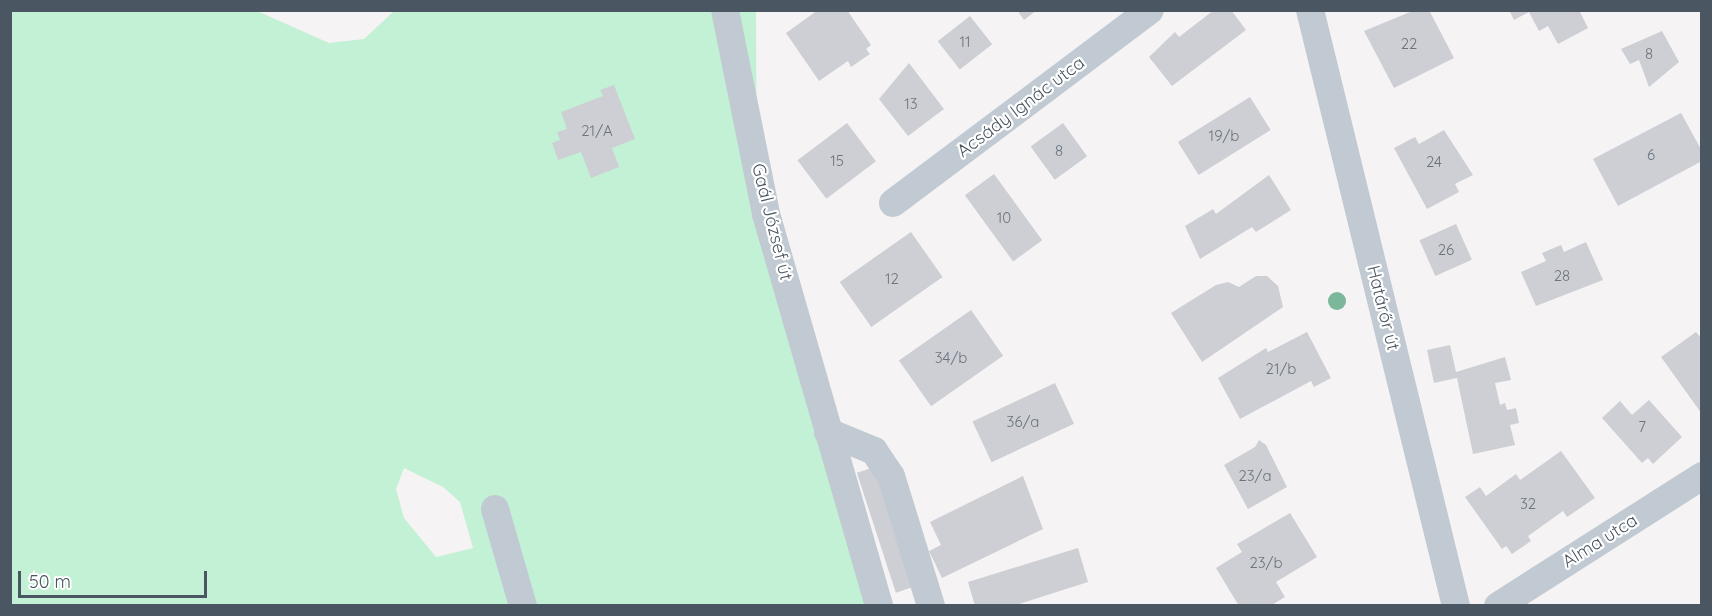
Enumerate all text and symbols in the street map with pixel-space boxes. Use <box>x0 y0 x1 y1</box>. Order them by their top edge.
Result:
house number: 11 <box>959 33 971 51</box>
house number: 22 <box>1401 35 1417 53</box>
house number: 8 <box>1645 45 1653 63</box>
street label: Acsády Ignác utca <box>953 52 1089 162</box>
house number: 13 <box>904 95 918 113</box>
house number: 21/A <box>581 122 613 140</box>
house number: 19/b <box>1209 127 1239 145</box>
house number: 8 <box>1055 142 1063 160</box>
house number: 6 <box>1647 146 1655 164</box>
house number: 15 <box>830 152 844 170</box>
house number: 24 <box>1426 153 1442 171</box>
street label: Gaál József út <box>747 161 797 283</box>
house number: 10 <box>997 209 1011 227</box>
house number: 26 <box>1438 241 1454 259</box>
street label: Határőr út <box>1362 263 1404 353</box>
house number: 28 <box>1554 267 1570 285</box>
house number: 12 <box>885 270 899 288</box>
house number: 34/b <box>935 349 967 367</box>
house number: 21/b <box>1266 360 1296 378</box>
house number: 36/a <box>1007 413 1039 431</box>
house number: 7 <box>1638 418 1646 436</box>
house number: 23/a <box>1238 467 1272 485</box>
house number: 32 <box>1520 495 1536 513</box>
street label: Alma utca <box>1558 509 1642 573</box>
house number: 23/b <box>1249 554 1283 572</box>
scale bar <box>21 559 210 597</box>
text: 50 m <box>29 570 71 593</box>

